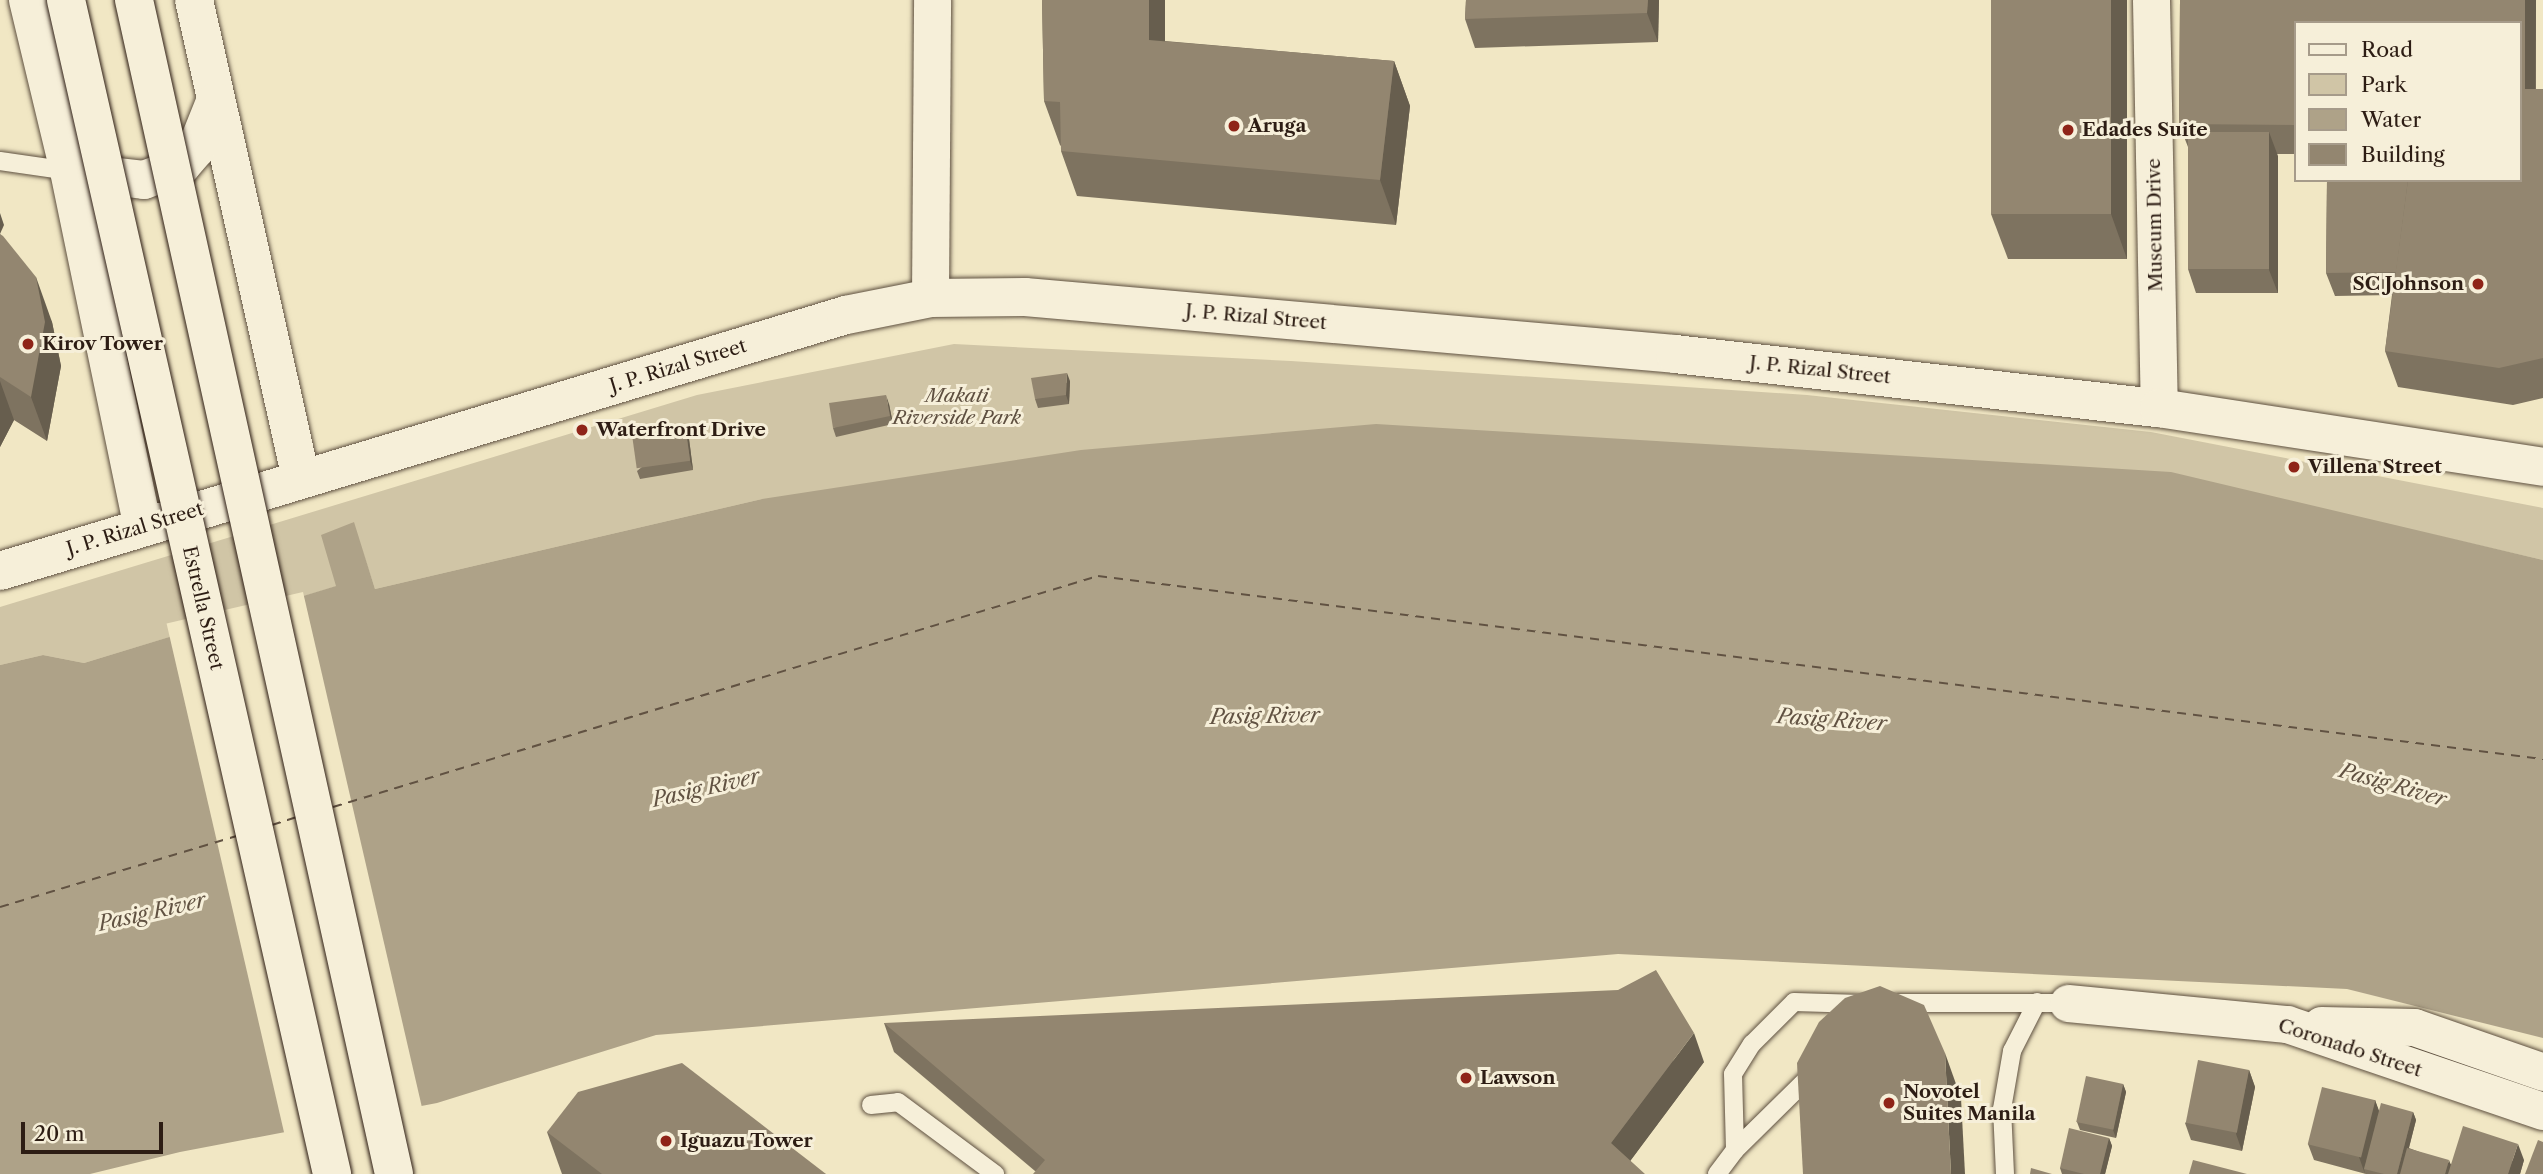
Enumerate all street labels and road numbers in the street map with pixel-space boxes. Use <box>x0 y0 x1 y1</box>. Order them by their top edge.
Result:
street label: Museum Drive <box>2142 158 2168 292</box>
street label: J. P. Rizal Street <box>1184 299 1328 335</box>
street label: J. P. Rizal Street <box>607 334 749 398</box>
street label: J. P. Rizal Street <box>1748 351 1892 389</box>
street label: J. P. Rizal Street <box>64 497 206 561</box>
street label: Estrella Street <box>178 544 228 672</box>
street label: Coronado Street <box>2275 1014 2425 1082</box>

